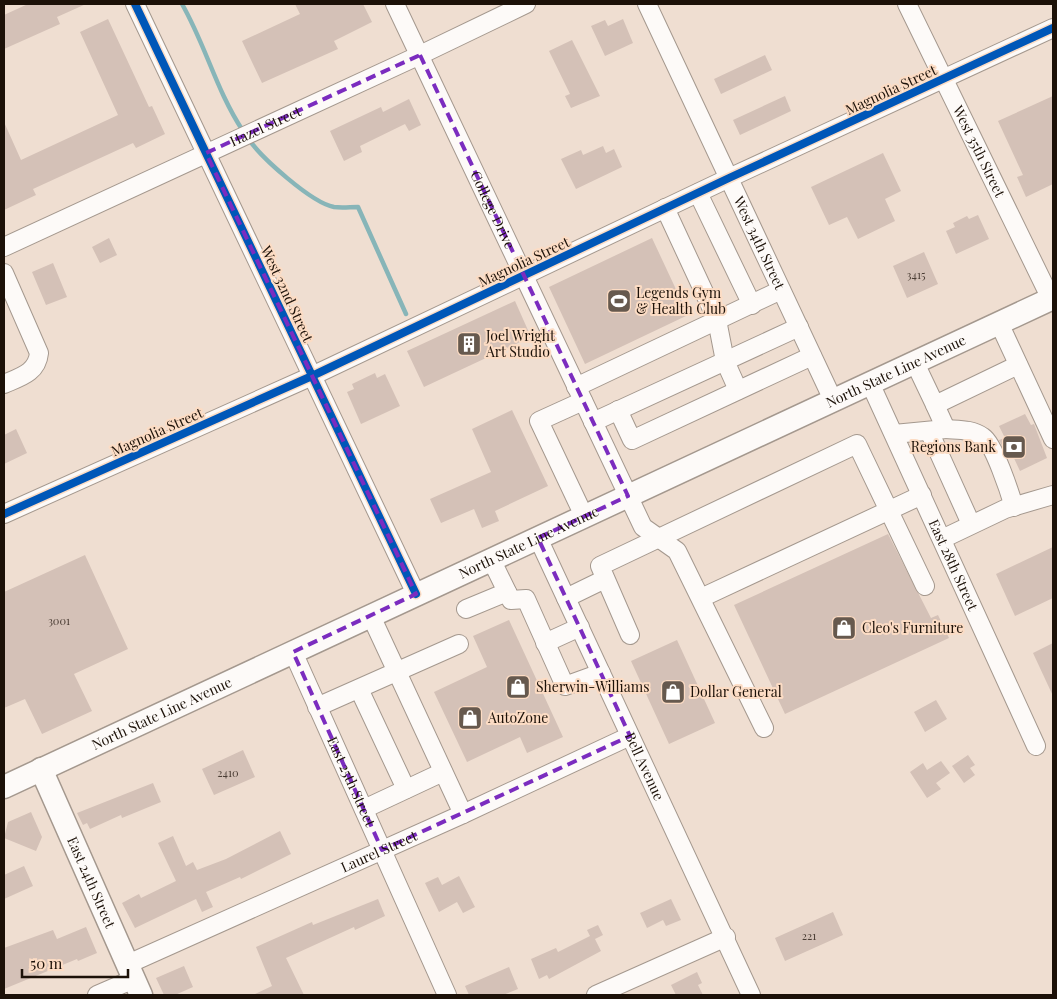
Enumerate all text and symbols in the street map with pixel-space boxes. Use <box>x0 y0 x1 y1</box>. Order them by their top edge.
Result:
street label: Magnolia Street <box>842 60 940 119</box>
street label: Hazel Street <box>227 101 305 150</box>
street label: West 35th Street <box>949 101 1010 201</box>
street label: College Drive <box>466 168 520 252</box>
street label: West 34th Street <box>729 192 790 293</box>
street label: Magnolia Street <box>475 232 573 291</box>
street label: West 32nd Street <box>256 242 318 346</box>
house number: 3415 <box>907 267 926 282</box>
place label: Legends Gym & Health Club <box>636 283 726 318</box>
sports icon: Legends Gym & Health Club <box>606 288 632 314</box>
place label: Joel Wright Art Studio <box>485 326 556 361</box>
street label: North State Line Avenue <box>823 330 969 412</box>
building icon: Joel Wright Art Studio <box>456 331 482 357</box>
street label: Magnolia Street <box>108 402 207 460</box>
bank icon: Regions Bank <box>1001 434 1027 460</box>
place label: Regions Bank <box>911 437 996 456</box>
street label: North State Line Avenue <box>455 501 602 583</box>
street label: East 28th Street <box>925 516 983 614</box>
house number: 3001 <box>48 613 70 628</box>
shop icon: Cleo's Furniture <box>831 615 857 641</box>
place label: Cleo's Furniture <box>862 618 963 637</box>
street label: North State Line Avenue <box>88 672 235 754</box>
shop icon: Sherwin-Williams <box>505 674 531 700</box>
place label: Sherwin-Williams <box>536 677 649 696</box>
shop icon: Dollar General <box>660 679 686 705</box>
place label: Dollar General <box>690 682 782 701</box>
shop icon: AutoZone <box>457 705 483 731</box>
place label: AutoZone <box>487 708 548 727</box>
street label: Bell Avenue <box>621 729 669 803</box>
street label: East 25th Street <box>323 733 381 830</box>
house number: 2410 <box>217 765 239 780</box>
street label: Laurel Street <box>338 825 421 876</box>
street label: East 24th Street <box>63 834 121 932</box>
house number: 221 <box>802 928 816 943</box>
scale bar <box>22 946 129 978</box>
text: 50 m <box>30 953 63 973</box>

